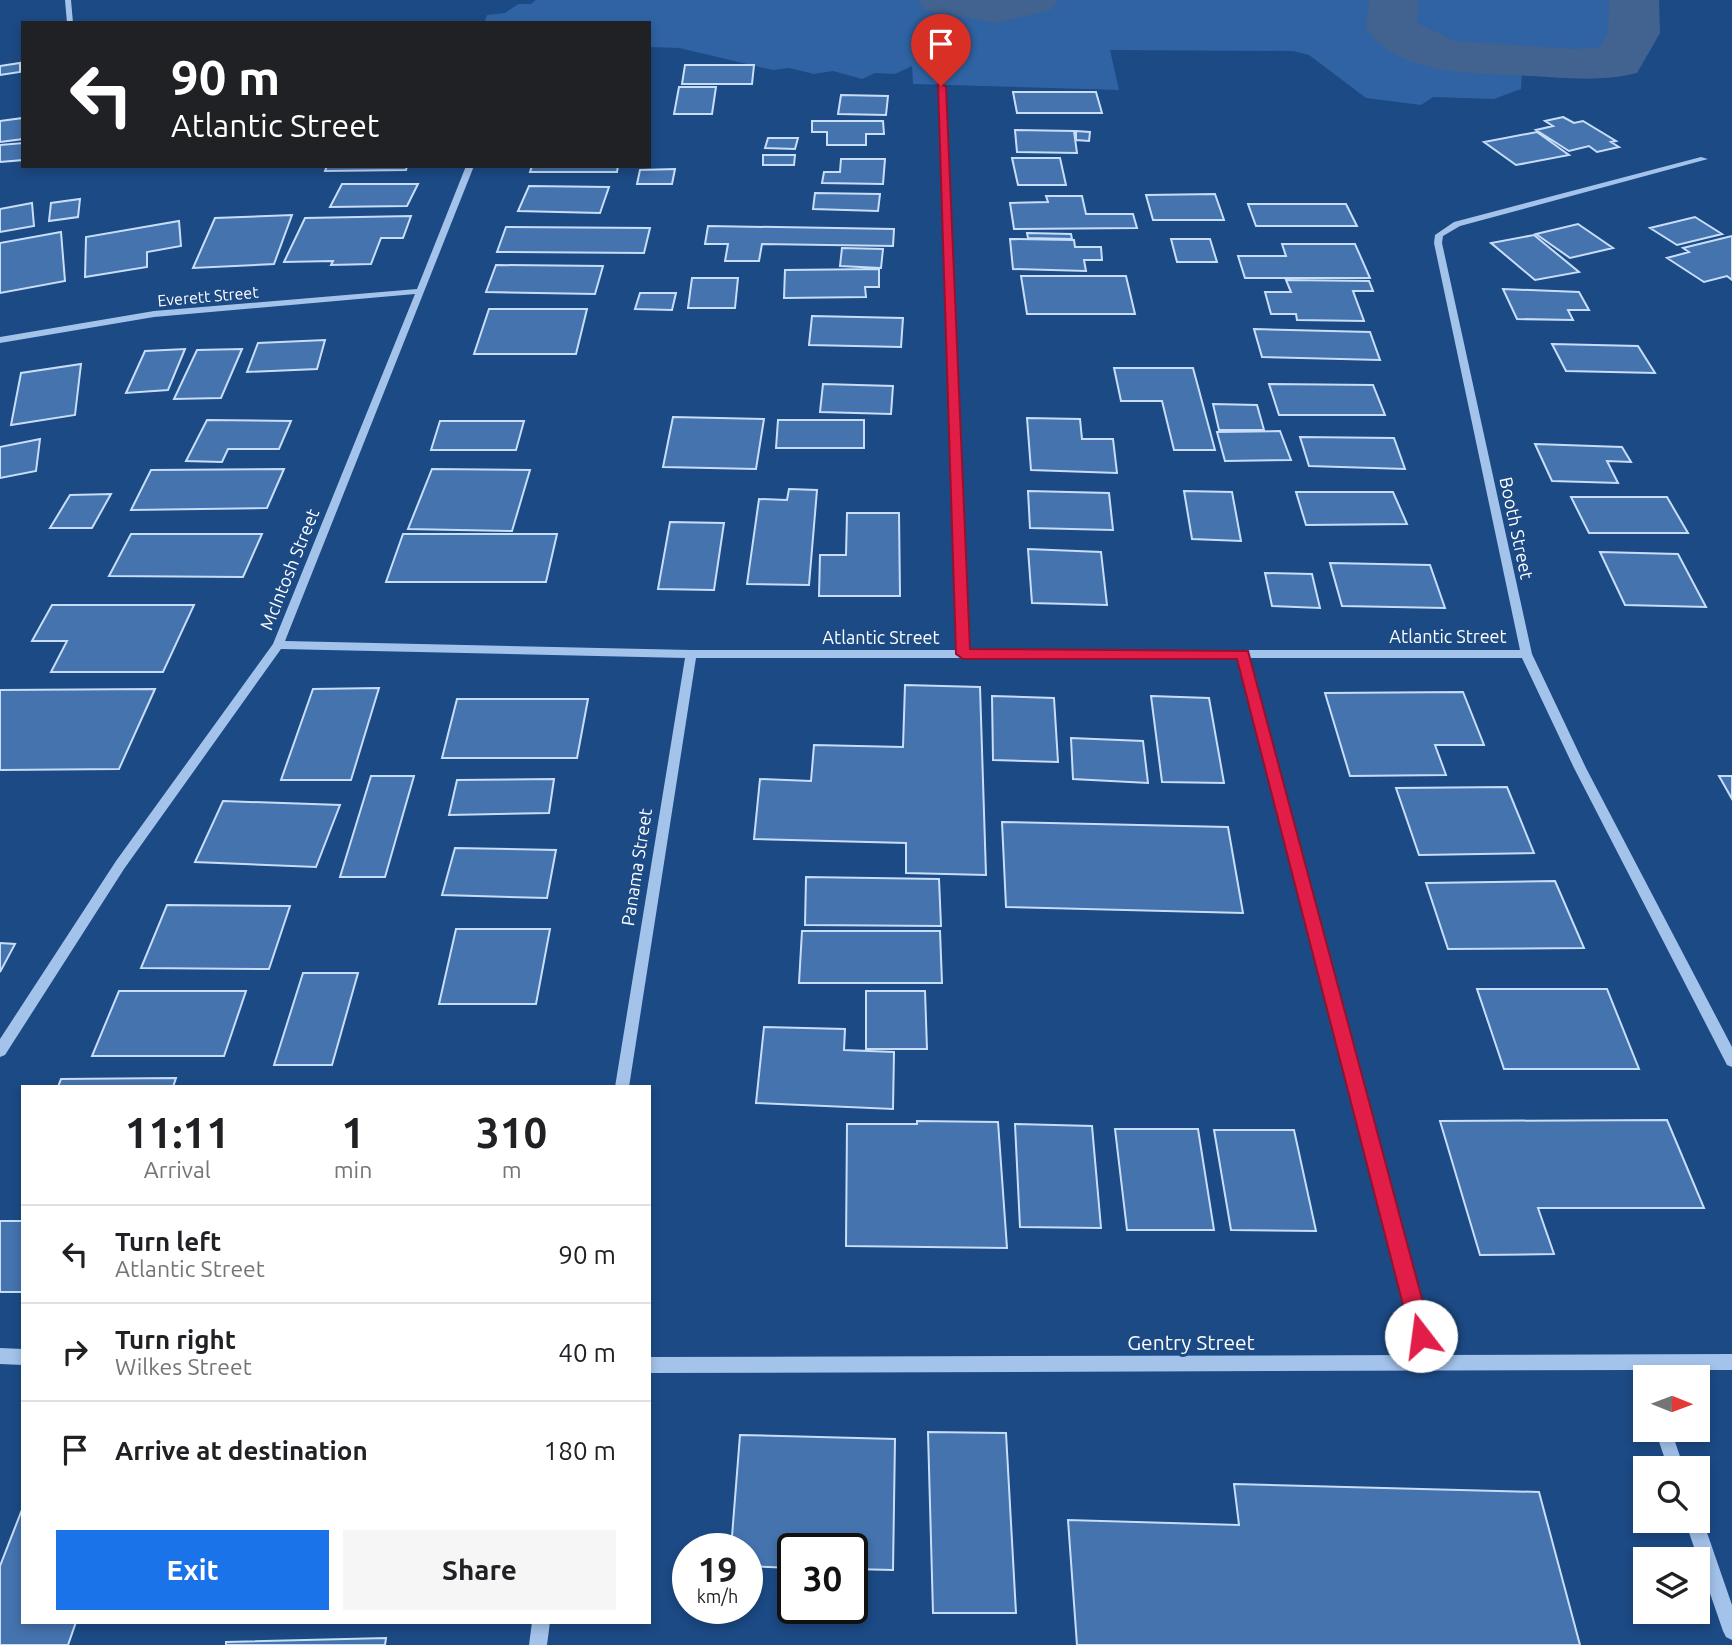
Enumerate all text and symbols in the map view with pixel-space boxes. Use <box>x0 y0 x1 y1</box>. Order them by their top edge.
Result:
pin <box>911 14 971 86</box>
icon: arrive <box>922 25 960 63</box>
icon: left <box>56 49 147 140</box>
text: 90 m <box>171 49 280 104</box>
text: Atlantic Street <box>171 107 379 143</box>
street label: Everett Street <box>157 283 260 309</box>
street label: Booth Street <box>1496 475 1538 581</box>
street label: McIntosh Street <box>256 505 322 633</box>
street label: Atlantic Street <box>1389 626 1507 646</box>
street label: Atlantic Street <box>822 627 940 647</box>
street label: Panama Street <box>617 807 655 927</box>
text: 11:11 <box>125 1109 230 1156</box>
text: 1 <box>341 1109 365 1156</box>
text: 310 <box>476 1109 547 1156</box>
text: Arrival <box>144 1157 211 1182</box>
text: min <box>334 1157 372 1182</box>
text: m <box>502 1157 522 1182</box>
text: Turn left <box>115 1227 221 1256</box>
icon: left <box>56 1235 94 1273</box>
text: 90 m <box>558 1240 616 1269</box>
text: Atlantic Street <box>115 1256 265 1281</box>
position arrow <box>1384 1299 1458 1373</box>
text: Turn right <box>115 1325 236 1354</box>
street label: Gentry Street <box>1127 1330 1255 1354</box>
icon: right <box>56 1333 94 1371</box>
text: 40 m <box>558 1338 616 1367</box>
text: Wilkes Street <box>115 1354 252 1379</box>
north arrow <box>1633 1365 1710 1442</box>
map controls <box>1633 1365 1710 1624</box>
icon: arrive <box>56 1431 94 1469</box>
text: Arrive at destination <box>115 1436 368 1465</box>
text: 180 m <box>544 1436 616 1465</box>
button: search <box>1633 1456 1710 1533</box>
button: Exit <box>56 1530 329 1610</box>
button: Share <box>343 1530 616 1610</box>
speed limit sign: 30 <box>777 1533 868 1624</box>
button: layers <box>1633 1547 1710 1624</box>
text: 19 <box>698 1549 737 1589</box>
text: km/h <box>697 1586 738 1606</box>

